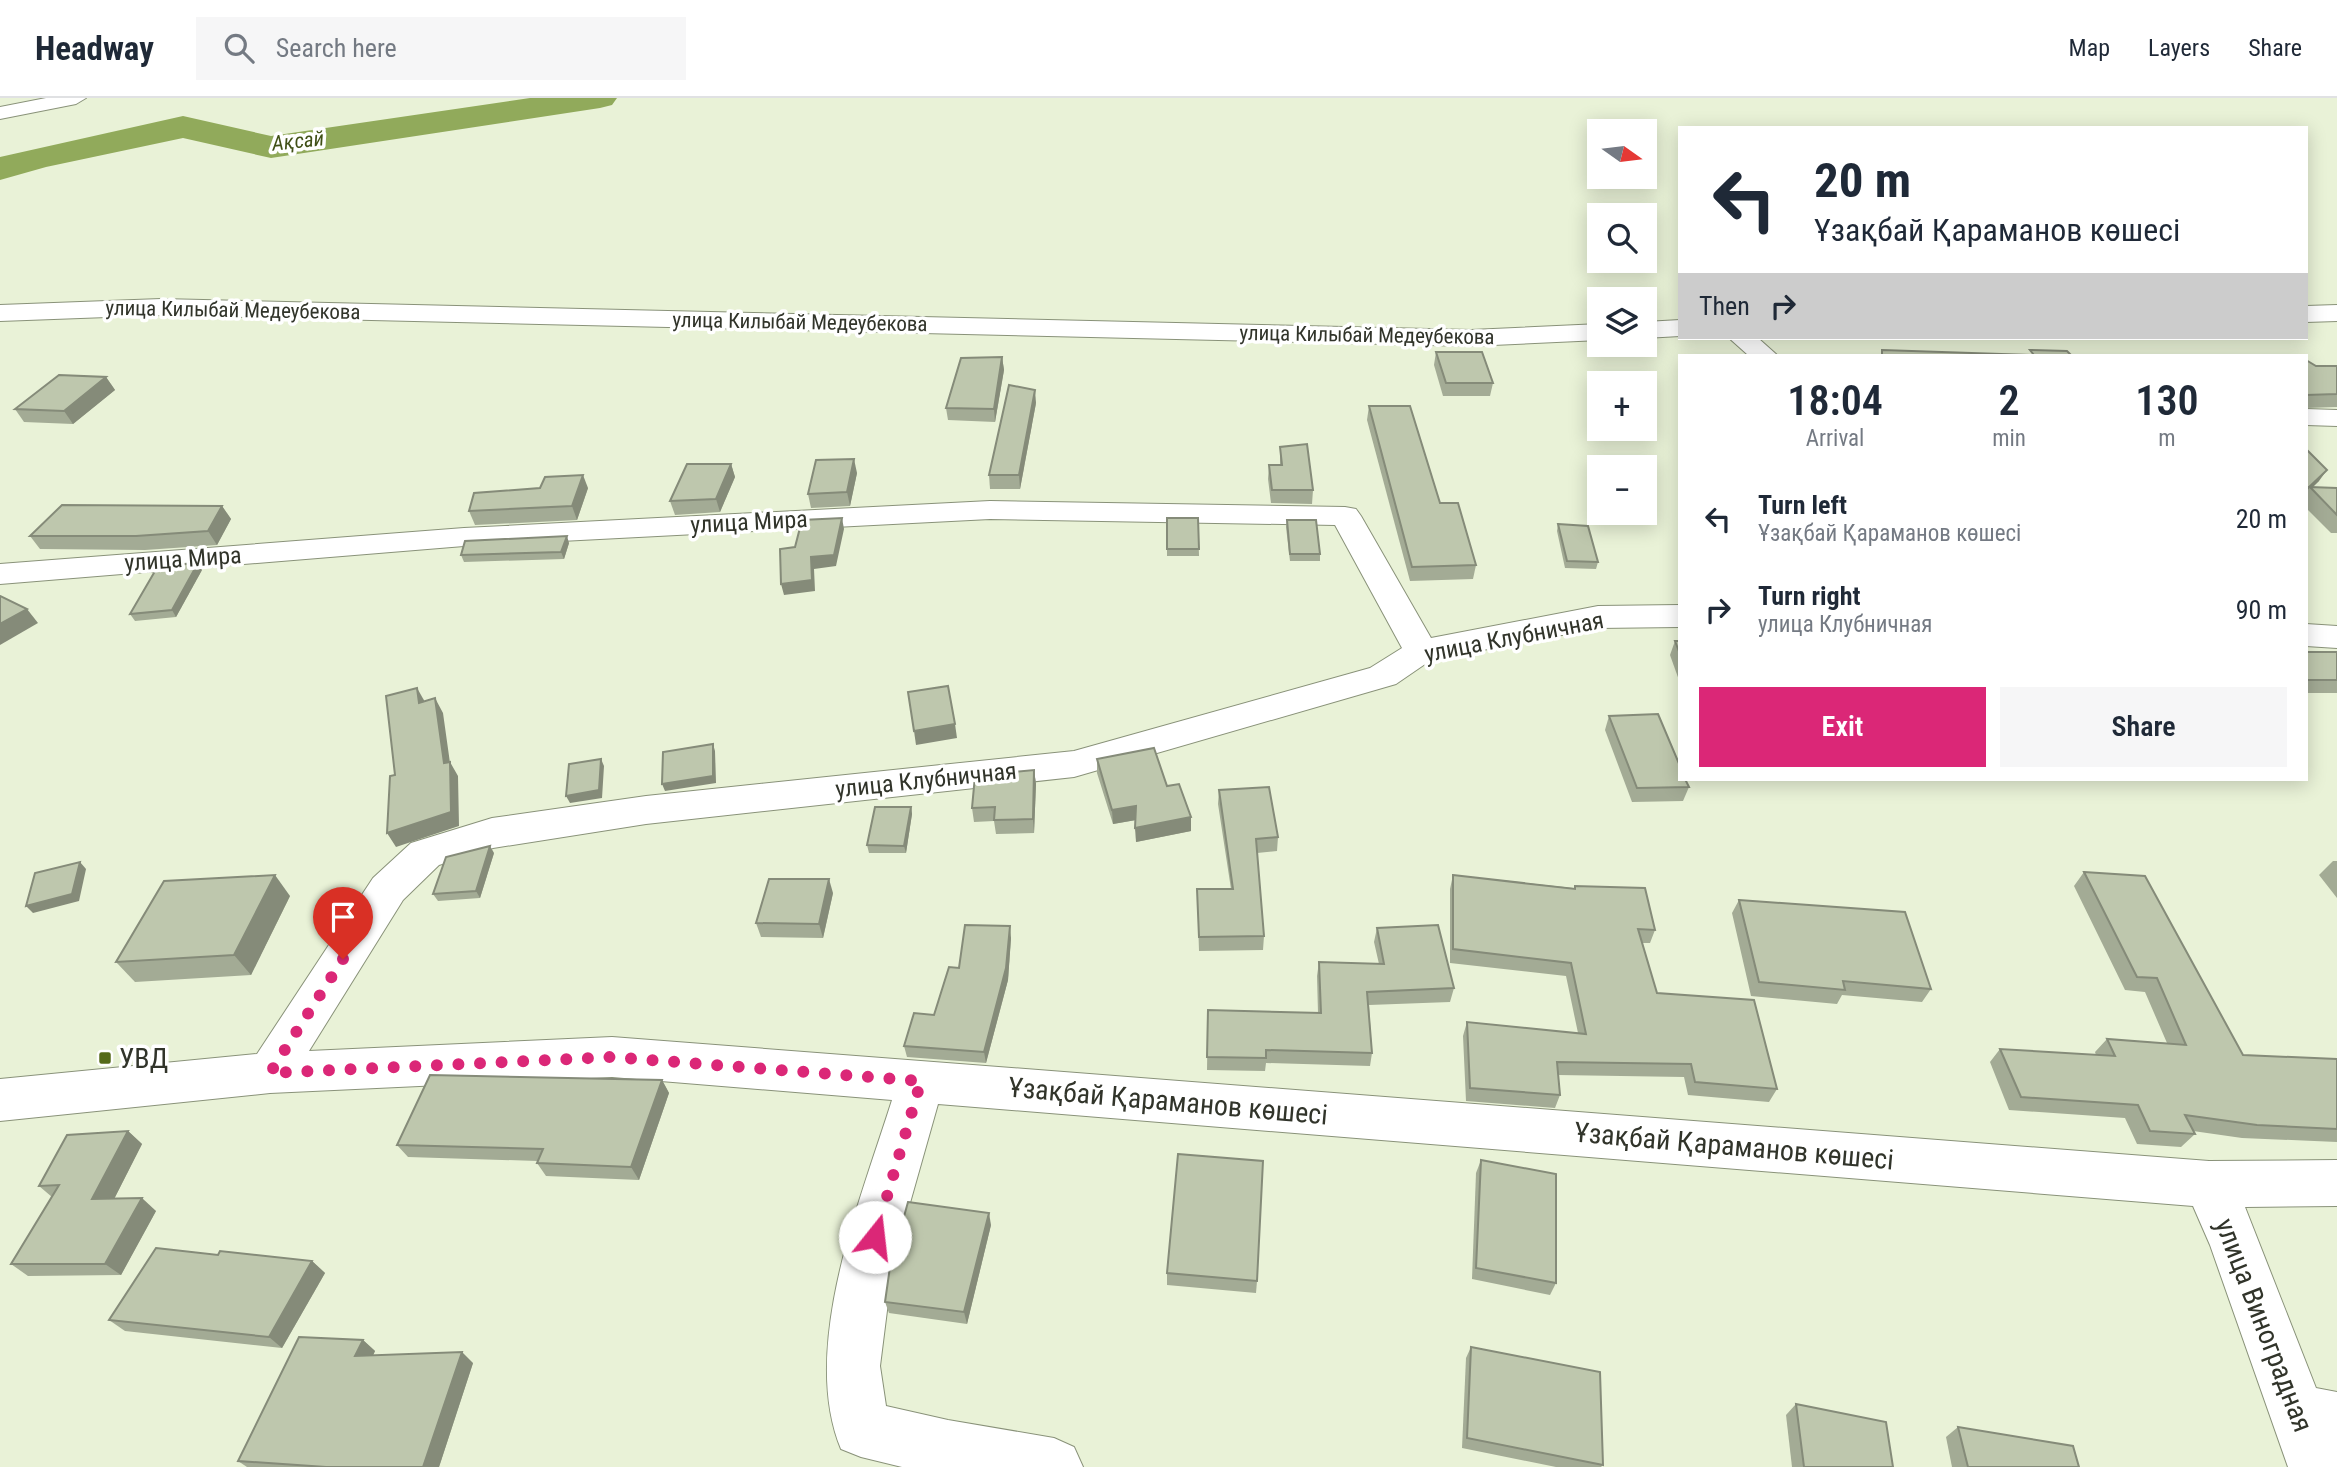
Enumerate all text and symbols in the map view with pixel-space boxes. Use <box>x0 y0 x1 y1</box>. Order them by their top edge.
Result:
search box <box>196 17 686 80</box>
text: Headway <box>35 29 154 68</box>
icon: search <box>220 29 258 67</box>
text: Search here <box>276 33 397 63</box>
text: Map <box>2069 34 2110 62</box>
text: Layers <box>2148 34 2210 62</box>
text: Share <box>2248 34 2302 62</box>
north arrow <box>1587 119 1657 189</box>
map controls <box>1587 119 1657 525</box>
water label: Ақсай <box>270 126 325 156</box>
text: 20 m <box>1814 152 1911 209</box>
icon: left <box>1699 154 1790 245</box>
button: search <box>1587 203 1657 273</box>
text: Ұзақбай Қараманов көшесі <box>1814 211 2180 249</box>
button: layers <box>1587 287 1657 357</box>
icon: right <box>1764 287 1802 325</box>
text: Then <box>1699 291 1750 321</box>
street label: улица Килыбай Медеубекова <box>105 296 361 324</box>
street label: улица Килыбай Медеубекова <box>672 308 928 336</box>
street label: улица Килыбай Медеубекова <box>1239 321 1495 349</box>
button: + <box>1587 371 1657 441</box>
text: 18:04 <box>1787 376 1883 425</box>
text: 2 <box>1999 376 2020 425</box>
text: 130 <box>2135 376 2199 425</box>
text: Arrival <box>1806 425 1864 452</box>
text: min <box>1992 425 2026 452</box>
text: m <box>2158 425 2176 452</box>
button: − <box>1587 455 1657 525</box>
text: Turn left <box>1758 490 1847 520</box>
icon: left <box>1699 500 1737 538</box>
text: 20 m <box>2236 504 2287 534</box>
street label: улица Мира <box>690 505 808 539</box>
text: Ұзақбай Қараманов көшесі <box>1758 520 2021 547</box>
street label: улица Мира <box>124 541 242 577</box>
text: Turn right <box>1758 581 1860 611</box>
icon: right <box>1699 591 1737 629</box>
text: 90 m <box>2236 595 2287 625</box>
street label: улица Клубничная <box>1422 606 1606 668</box>
text: улица Клубничная <box>1758 611 1932 638</box>
button: Exit <box>1699 687 1986 767</box>
button: Share <box>2000 687 2287 767</box>
street label: улица Клубничная <box>834 757 1018 803</box>
pin <box>313 887 373 959</box>
icon: arrive <box>324 898 362 936</box>
place label: УВД <box>119 1042 168 1075</box>
marker: УВД <box>97 1050 113 1066</box>
street label: Ұзақбай Қараманов көшесі <box>1007 1071 1329 1131</box>
street label: Ұзақбай Қараманов көшесі <box>1573 1116 1895 1176</box>
position arrow <box>838 1200 912 1274</box>
street label: улица Виноградная <box>2208 1214 2320 1436</box>

